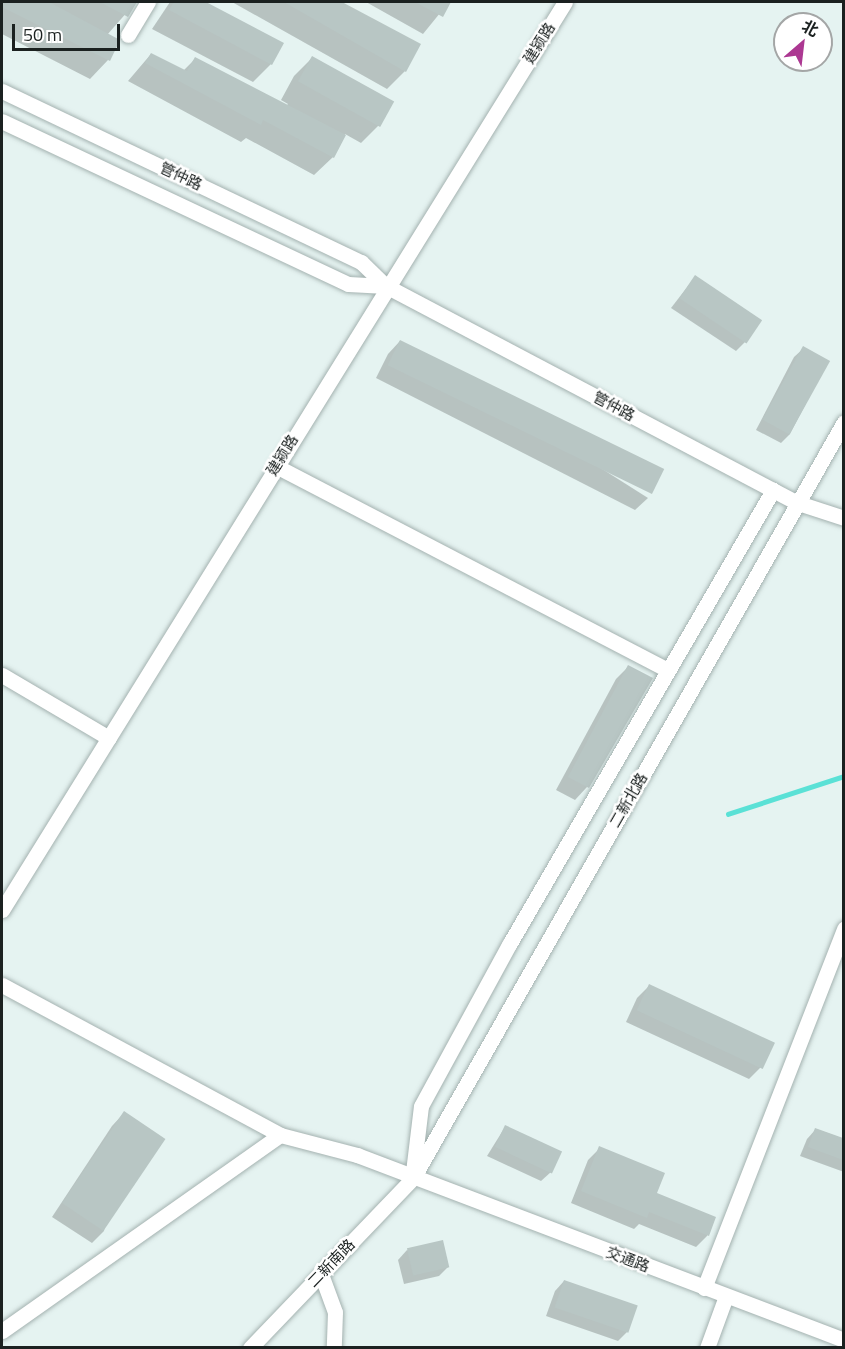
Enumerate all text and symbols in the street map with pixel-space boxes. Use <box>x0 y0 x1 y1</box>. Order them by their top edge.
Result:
scale bar <box>15 12 123 50</box>
north arrow <box>773 12 833 72</box>
text: 北 <box>798 14 823 42</box>
street label: 建颍路 <box>519 19 559 67</box>
text: 50 m <box>23 21 62 48</box>
street label: 管仲路 <box>157 158 205 194</box>
street label: 管仲路 <box>590 387 638 425</box>
street label: 建颍路 <box>262 431 302 479</box>
street label: 二新北路 <box>605 770 651 830</box>
street label: 二新南路 <box>304 1235 358 1291</box>
street label: 交通路 <box>604 1243 652 1275</box>

